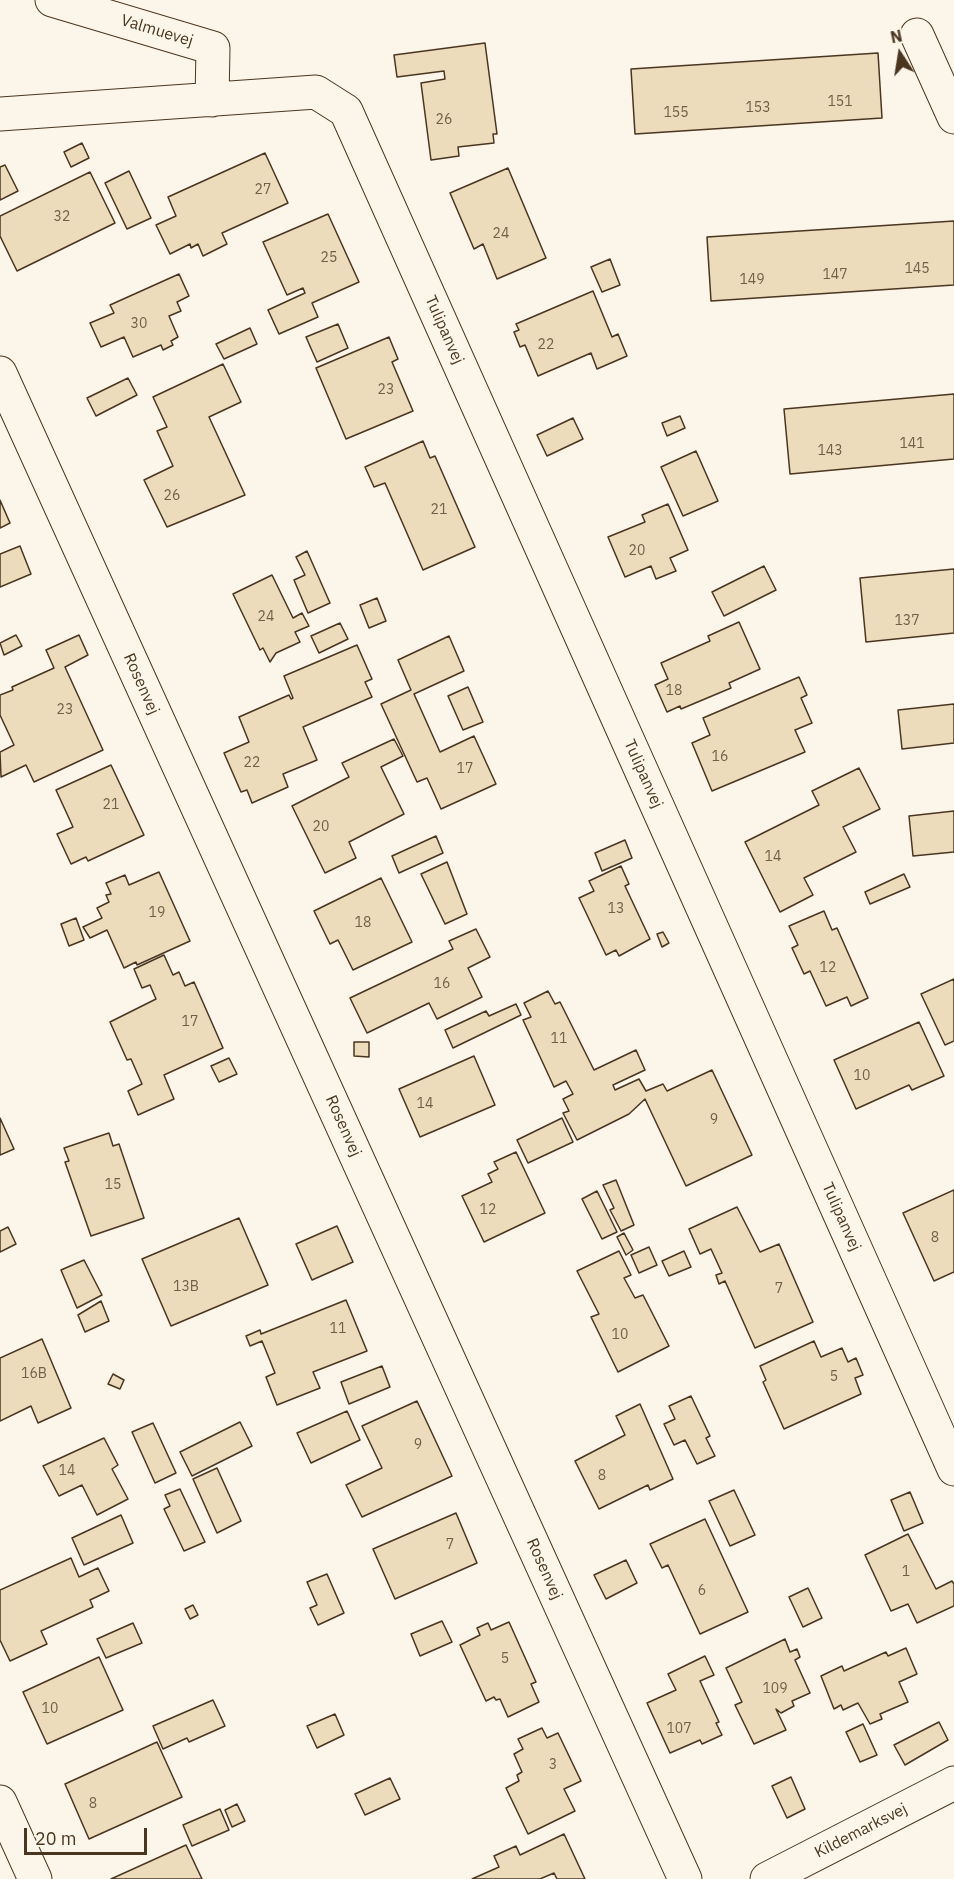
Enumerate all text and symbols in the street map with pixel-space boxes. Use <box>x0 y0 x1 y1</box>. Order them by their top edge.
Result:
street label: Valmuevej <box>119 11 195 51</box>
north arrow <box>870 24 930 84</box>
text: N <box>889 25 904 47</box>
house number: 151 <box>827 94 853 110</box>
house number: 153 <box>745 100 771 116</box>
house number: 155 <box>663 105 689 121</box>
house number: 26 <box>436 112 452 128</box>
house number: 27 <box>255 182 271 198</box>
house number: 32 <box>54 209 70 225</box>
house number: 24 <box>493 226 509 242</box>
house number: 25 <box>321 250 337 266</box>
house number: 145 <box>904 261 930 277</box>
house number: 147 <box>822 267 848 283</box>
house number: 149 <box>739 272 765 288</box>
street label: Tulipanvej <box>420 293 468 367</box>
house number: 30 <box>131 316 147 332</box>
house number: 22 <box>538 337 554 353</box>
house number: 23 <box>378 382 394 398</box>
house number: 141 <box>899 436 925 452</box>
house number: 143 <box>817 443 843 459</box>
house number: 26 <box>164 488 180 504</box>
house number: 21 <box>431 502 447 518</box>
house number: 20 <box>629 543 645 559</box>
house number: 24 <box>258 609 274 625</box>
house number: 137 <box>894 613 920 629</box>
street label: Rosenvej <box>119 650 163 718</box>
house number: 18 <box>666 683 682 699</box>
house number: 23 <box>57 702 73 718</box>
street label: Tulipanvej <box>619 737 667 811</box>
house number: 16 <box>712 749 728 765</box>
house number: 22 <box>244 755 260 771</box>
house number: 17 <box>457 761 473 777</box>
house number: 21 <box>103 797 119 813</box>
house number: 20 <box>313 819 329 835</box>
house number: 14 <box>765 849 781 865</box>
house number: 13 <box>608 901 624 917</box>
house number: 19 <box>149 905 165 921</box>
house number: 18 <box>355 915 371 931</box>
house number: 12 <box>820 960 836 976</box>
house number: 16 <box>434 976 450 992</box>
house number: 17 <box>182 1014 198 1030</box>
house number: 11 <box>551 1031 567 1047</box>
house number: 10 <box>854 1068 870 1084</box>
street label: Rosenvej <box>321 1092 365 1160</box>
house number: 14 <box>417 1096 433 1112</box>
house number: 9 <box>710 1112 718 1128</box>
house number: 15 <box>105 1177 121 1193</box>
street label: Tulipanvej <box>817 1180 865 1254</box>
house number: 12 <box>480 1202 496 1218</box>
house number: 8 <box>931 1230 939 1246</box>
house number: 13B <box>173 1279 199 1295</box>
house number: 7 <box>775 1281 783 1297</box>
house number: 11 <box>330 1321 346 1337</box>
house number: 10 <box>612 1327 628 1343</box>
house number: 16B <box>21 1366 47 1382</box>
house number: 5 <box>830 1369 838 1385</box>
house number: 9 <box>414 1437 422 1453</box>
house number: 14 <box>59 1463 75 1479</box>
house number: 8 <box>598 1468 606 1484</box>
street label: Rosenvej <box>522 1535 566 1603</box>
house number: 7 <box>446 1537 454 1553</box>
house number: 1 <box>902 1564 910 1580</box>
house number: 6 <box>698 1583 706 1599</box>
house number: 5 <box>501 1651 509 1667</box>
house number: 109 <box>762 1681 788 1697</box>
house number: 10 <box>42 1701 58 1717</box>
house number: 107 <box>666 1721 692 1737</box>
house number: 3 <box>549 1757 557 1773</box>
house number: 8 <box>89 1796 97 1812</box>
street label: Kildemarksvej <box>811 1799 911 1863</box>
scale bar <box>27 1816 150 1854</box>
text: 20 m <box>35 1827 77 1850</box>

